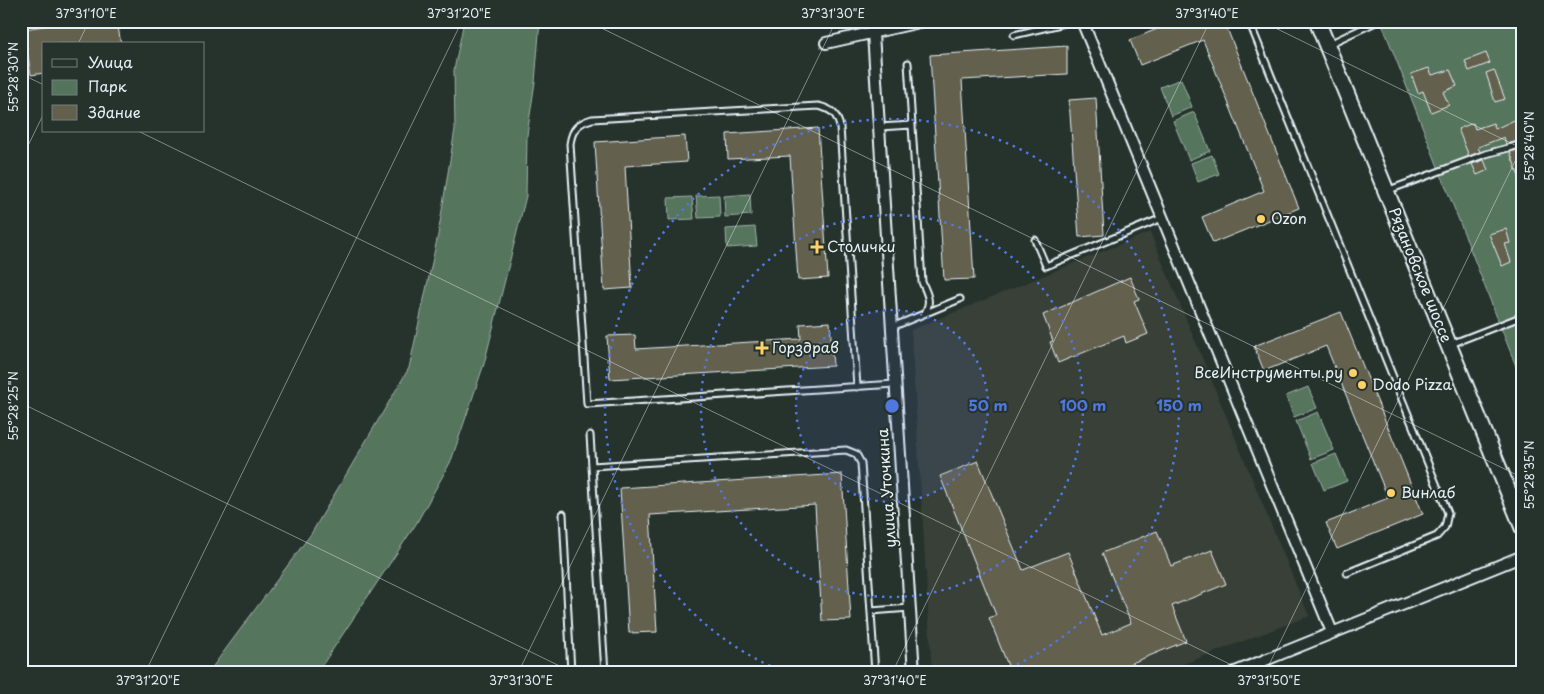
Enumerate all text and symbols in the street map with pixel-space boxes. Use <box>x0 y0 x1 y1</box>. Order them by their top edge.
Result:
text: 37°31'10"E <box>55 4 117 22</box>
text: 37°31'20"E <box>427 4 491 22</box>
text: 37°31'30"E <box>801 4 865 22</box>
text: 37°31'40"E <box>1175 4 1239 22</box>
text: 55°28'30"N <box>4 42 22 112</box>
legend <box>42 42 205 132</box>
text: Улица <box>88 50 133 73</box>
text: Парк <box>88 74 127 97</box>
text: Здание <box>88 100 141 123</box>
text: 55°28'40"N <box>1520 111 1538 181</box>
street label: Рязановское шоссе <box>1384 203 1459 345</box>
place label: Ozon <box>1271 206 1307 229</box>
marker: Ozon <box>1255 213 1267 225</box>
place label: Столички <box>827 234 896 257</box>
marker: Столички <box>811 241 823 253</box>
place label: Горздрав <box>772 335 839 358</box>
marker: Горздрав <box>756 342 768 354</box>
place label: ВсеИнструменты.ру <box>1194 360 1343 383</box>
marker: ВсеИнструменты.ру <box>1347 367 1359 379</box>
text: 55°28'25"N <box>4 371 22 441</box>
place label: Dodo Pizza <box>1372 372 1452 395</box>
marker: Dodo Pizza <box>1356 379 1368 391</box>
text: 50 m <box>969 393 1007 416</box>
text: 100 m <box>1060 393 1106 416</box>
text: 150 m <box>1156 393 1202 416</box>
centre of rings <box>883 397 901 415</box>
street label: улица Уточкина <box>870 427 901 548</box>
text: 55°28'35"N <box>1520 440 1538 510</box>
place label: Винлаб <box>1401 480 1455 503</box>
marker: Винлаб <box>1385 487 1397 499</box>
text: 37°31'20"E <box>116 671 180 689</box>
text: 37°31'30"E <box>489 671 553 689</box>
text: 37°31'40"E <box>863 671 927 689</box>
text: 37°31'50"E <box>1237 671 1301 689</box>

